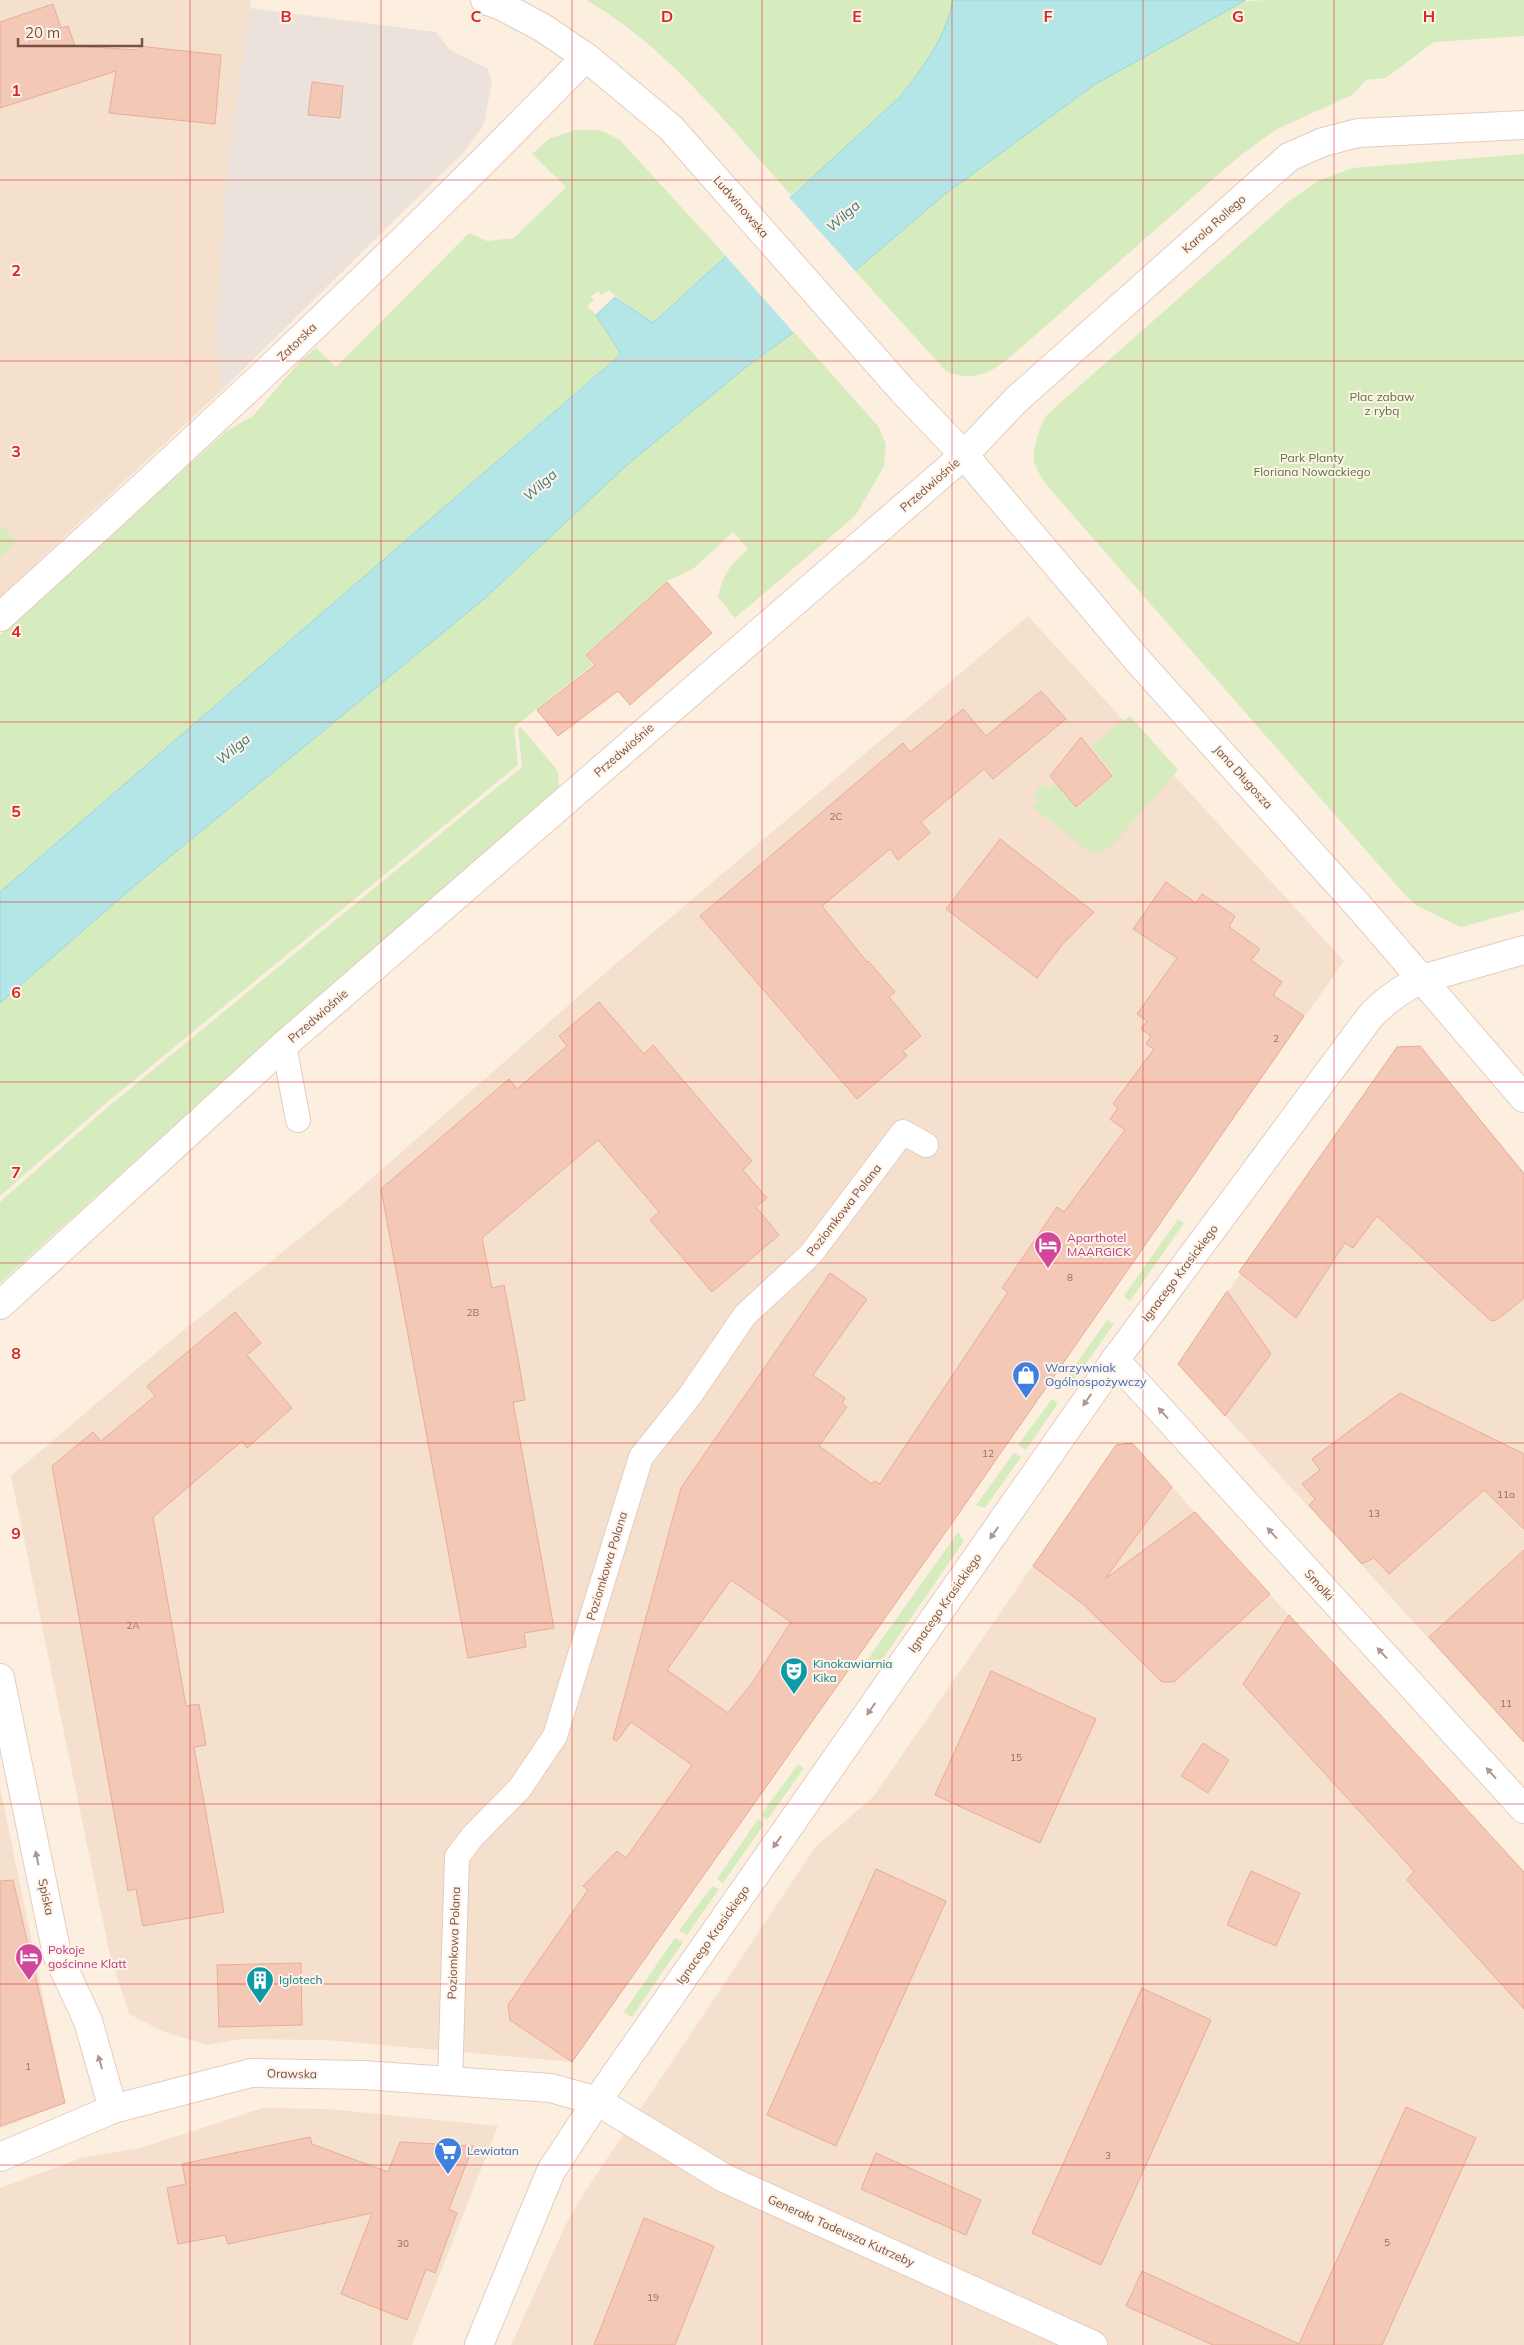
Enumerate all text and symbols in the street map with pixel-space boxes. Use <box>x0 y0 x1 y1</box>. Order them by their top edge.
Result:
text: B <box>280 6 292 26</box>
text: C <box>471 6 482 26</box>
text: D <box>661 6 673 26</box>
text: E <box>852 6 862 26</box>
text: F <box>1043 6 1053 26</box>
text: G <box>1232 6 1244 26</box>
text: H <box>1423 6 1435 26</box>
scale bar <box>18 15 141 47</box>
text: 20 m <box>25 23 60 42</box>
text: 1 <box>11 80 21 100</box>
street label: Ludwinowska <box>710 173 772 241</box>
street label: Karola Rollego <box>1179 191 1249 256</box>
water label: Wilga <box>822 196 864 236</box>
text: 2 <box>11 260 21 280</box>
street label: Zatorska <box>274 319 319 364</box>
park label: Plac zabaw z rybą <box>1349 389 1415 418</box>
text: 3 <box>11 441 21 461</box>
park label: Park Planty Floriana Nowackiego <box>1253 450 1371 479</box>
street label: Przedwiośnie <box>897 455 963 515</box>
water label: Wilga <box>519 465 561 505</box>
text: 4 <box>11 621 21 641</box>
street label: Przedwiośnie <box>591 720 657 780</box>
water label: Wilga <box>212 730 254 768</box>
street label: Jana Długosza <box>1211 742 1276 812</box>
text: 5 <box>11 801 21 821</box>
house number: 2C <box>830 810 843 823</box>
text: 6 <box>11 982 21 1002</box>
street label: Przedwiośnie <box>285 986 351 1046</box>
house number: 2 <box>1273 1032 1279 1045</box>
street label: Poziomkowa Polana <box>803 1161 884 1259</box>
text: 7 <box>11 1162 21 1182</box>
street label: Ignacego Krasickiego <box>1138 1221 1221 1324</box>
hotel icon: Aparthotel MAARGICK <box>1033 1230 1063 1269</box>
place label: Aparthotel MAARGICK <box>1067 1230 1131 1259</box>
house number: 8 <box>1067 1271 1073 1284</box>
house number: 2B <box>467 1306 480 1319</box>
text: 8 <box>11 1343 21 1363</box>
shop icon: Warzywniak Ogólnospożywczy <box>1011 1360 1041 1399</box>
place label: Warzywniak Ogólnospożywczy <box>1045 1360 1147 1389</box>
one-way arrow <box>1082 1393 1092 1407</box>
one-way arrow <box>1157 1407 1169 1419</box>
house number: 12 <box>982 1447 994 1460</box>
house number: 11a <box>1497 1488 1515 1501</box>
house number: 13 <box>1368 1507 1380 1520</box>
street label: Poziomkowa Polana <box>583 1510 630 1622</box>
text: 9 <box>11 1523 21 1543</box>
one-way arrow <box>989 1526 999 1540</box>
one-way arrow <box>1267 1527 1278 1539</box>
street label: Ignacego Krasickiego <box>905 1550 985 1655</box>
street label: Smolki <box>1301 1566 1337 1603</box>
house number: 2A <box>126 1619 140 1632</box>
one-way arrow <box>1376 1648 1388 1660</box>
theatre icon: Kinokawiarnia Kika <box>779 1656 809 1695</box>
place label: Kinokawiarnia Kika <box>813 1656 893 1685</box>
house number: 11 <box>1500 1697 1512 1710</box>
one-way arrow <box>866 1702 876 1716</box>
house number: 15 <box>1010 1751 1022 1764</box>
one-way arrow <box>1485 1768 1497 1780</box>
one-way arrow <box>773 1836 783 1849</box>
one-way arrow <box>33 1849 41 1865</box>
street label: Spiska <box>35 1877 58 1916</box>
street label: Ignacego Krasickiego <box>673 1882 753 1987</box>
street label: Poziomkowa Polana <box>444 1886 463 2000</box>
hotel icon: Pokoje gościnne Klatt <box>14 1942 44 1981</box>
place label: Pokoje gościnne Klatt <box>48 1942 126 1971</box>
building icon: Iglotech <box>245 1965 275 2004</box>
place label: Iglotech <box>279 1972 323 1987</box>
one-way arrow <box>96 2055 104 2070</box>
house number: 1 <box>25 2060 31 2073</box>
street label: Orawska <box>267 2066 317 2081</box>
supermarket icon: Lewiatan <box>433 2136 463 2175</box>
place label: Lewiatan <box>467 2143 519 2158</box>
house number: 3 <box>1105 2149 1111 2162</box>
street label: Generała Tadeusza Kutrzeby <box>765 2191 918 2270</box>
house number: 5 <box>1384 2236 1390 2249</box>
house number: 30 <box>397 2237 409 2250</box>
house number: 19 <box>647 2291 659 2304</box>

